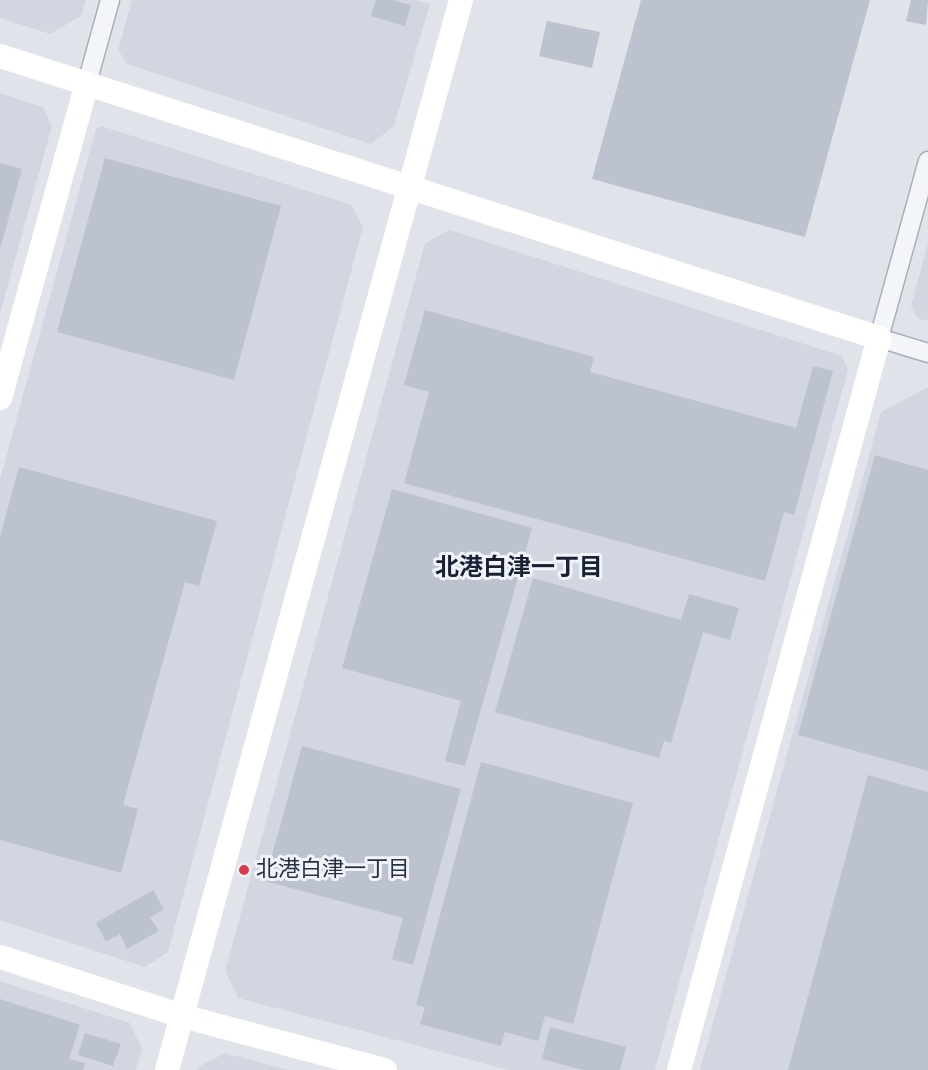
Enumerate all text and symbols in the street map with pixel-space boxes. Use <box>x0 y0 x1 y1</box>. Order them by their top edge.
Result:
district label: 北港白津一丁目 <box>435 554 603 582</box>
place label: 北港白津一丁目 <box>256 857 410 883</box>
marker: 北港白津一丁目 <box>237 863 251 877</box>

